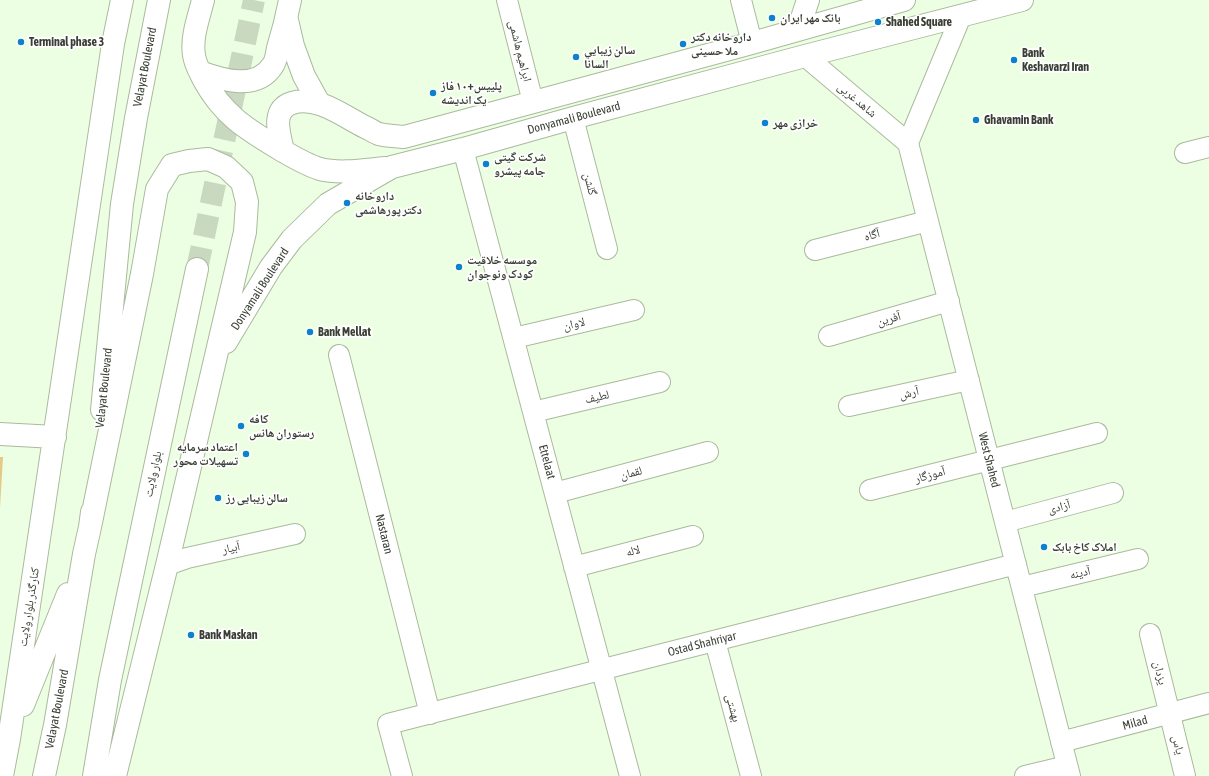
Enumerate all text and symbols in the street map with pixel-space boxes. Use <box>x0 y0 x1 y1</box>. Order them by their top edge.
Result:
place label: بانک مهر ایران <box>780 11 841 25</box>
marker: بانک مهر ایران <box>767 13 777 23</box>
place label: Shahed Square <box>886 15 952 29</box>
marker: Shahed Square <box>873 17 883 27</box>
street label: ابراهیم هاشمی <box>505 19 535 83</box>
street label: Velayat Boulevard <box>130 26 160 108</box>
place label: داروخانه دکتر ملا حسینی <box>691 30 751 58</box>
place label: Terminal phase 3 <box>29 35 104 49</box>
marker: Terminal phase 3 <box>16 37 26 47</box>
marker: داروخانه دکتر ملا حسینی <box>678 39 688 49</box>
place label: سالن زيبايي السانا <box>584 43 635 71</box>
place label: Bank Keshavarzi Iran <box>1022 46 1089 74</box>
marker: سالن زيبايي السانا <box>571 52 581 62</box>
marker: Bank Keshavarzi Iran <box>1009 55 1019 65</box>
place label: پلییس+١٠ فاز یک اندیشه <box>441 79 502 107</box>
street label: شاهد غربی <box>834 79 880 121</box>
marker: پلییس+١٠ فاز یک اندیشه <box>428 88 438 98</box>
street label: Donyamali Boulevard <box>526 99 622 137</box>
place label: Ghavamin Bank <box>984 113 1053 127</box>
marker: Ghavamin Bank <box>971 115 981 125</box>
place label: خرازی مهر <box>773 116 818 130</box>
marker: خرازی مهر <box>760 118 770 128</box>
place label: شرکت گیتی جامه پیشرو <box>494 150 546 178</box>
marker: شرکت گیتی جامه پیشرو <box>481 159 491 169</box>
street label: گلشن <box>580 171 600 197</box>
place label: داروخانه دکتر پورهاشمی <box>355 189 422 217</box>
marker: داروخانه دکتر پورهاشمی <box>342 198 352 208</box>
street label: آگاه <box>863 226 881 244</box>
street label: Donyamali Boulevard <box>228 245 292 333</box>
place label: موسسه خلاقیت کودک ونوجوان <box>467 253 537 281</box>
marker: موسسه خلاقیت کودک ونوجوان <box>454 262 464 272</box>
street label: آفرین <box>876 309 902 329</box>
street label: لاوان <box>562 315 586 333</box>
place label: Bank Mellat <box>318 325 371 339</box>
marker: Bank Mellat <box>305 327 315 337</box>
street label: Velayat Boulevard <box>93 347 115 429</box>
street label: آرش <box>898 384 920 402</box>
street label: لطیف <box>584 387 610 407</box>
place label: کافه رستوران هانس <box>249 412 314 440</box>
marker: کافه رستوران هانس <box>236 421 246 431</box>
street label: West Shahed <box>975 431 1003 489</box>
place label: اعتماد سرمایه تسهیلات محور <box>174 440 238 468</box>
street label: Ettelaat <box>535 443 559 481</box>
marker: اعتماد سرمایه تسهیلات محور <box>241 449 251 459</box>
street label: بلوار ولایت <box>141 450 165 498</box>
street label: لقمان <box>618 463 644 483</box>
street label: آموزگار <box>913 464 947 486</box>
place label: سالن زیبایی رز <box>226 491 288 505</box>
marker: سالن زیبایی رز <box>213 493 223 503</box>
street label: آزادی <box>1046 497 1072 517</box>
street label: Nastaran <box>372 513 396 555</box>
street label: آبیار <box>221 539 241 557</box>
place label: املاک کاخ بابک <box>1052 540 1117 554</box>
street label: لاله <box>624 542 642 560</box>
marker: املاک کاخ بابک <box>1039 542 1049 552</box>
street label: آدینه <box>1068 564 1092 582</box>
street label: کنارگذر بلوار ولایت <box>16 566 42 648</box>
place label: Bank Maskan <box>199 628 258 642</box>
street label: Ostad Shahriyar <box>666 629 738 659</box>
marker: Bank Maskan <box>186 630 196 640</box>
street label: یزدان <box>1150 660 1170 686</box>
street label: Velayat Boulevard <box>42 668 72 750</box>
street label: بهشتی <box>722 692 744 724</box>
street label: Milad <box>1121 713 1149 733</box>
street label: یاس <box>1169 734 1187 756</box>

